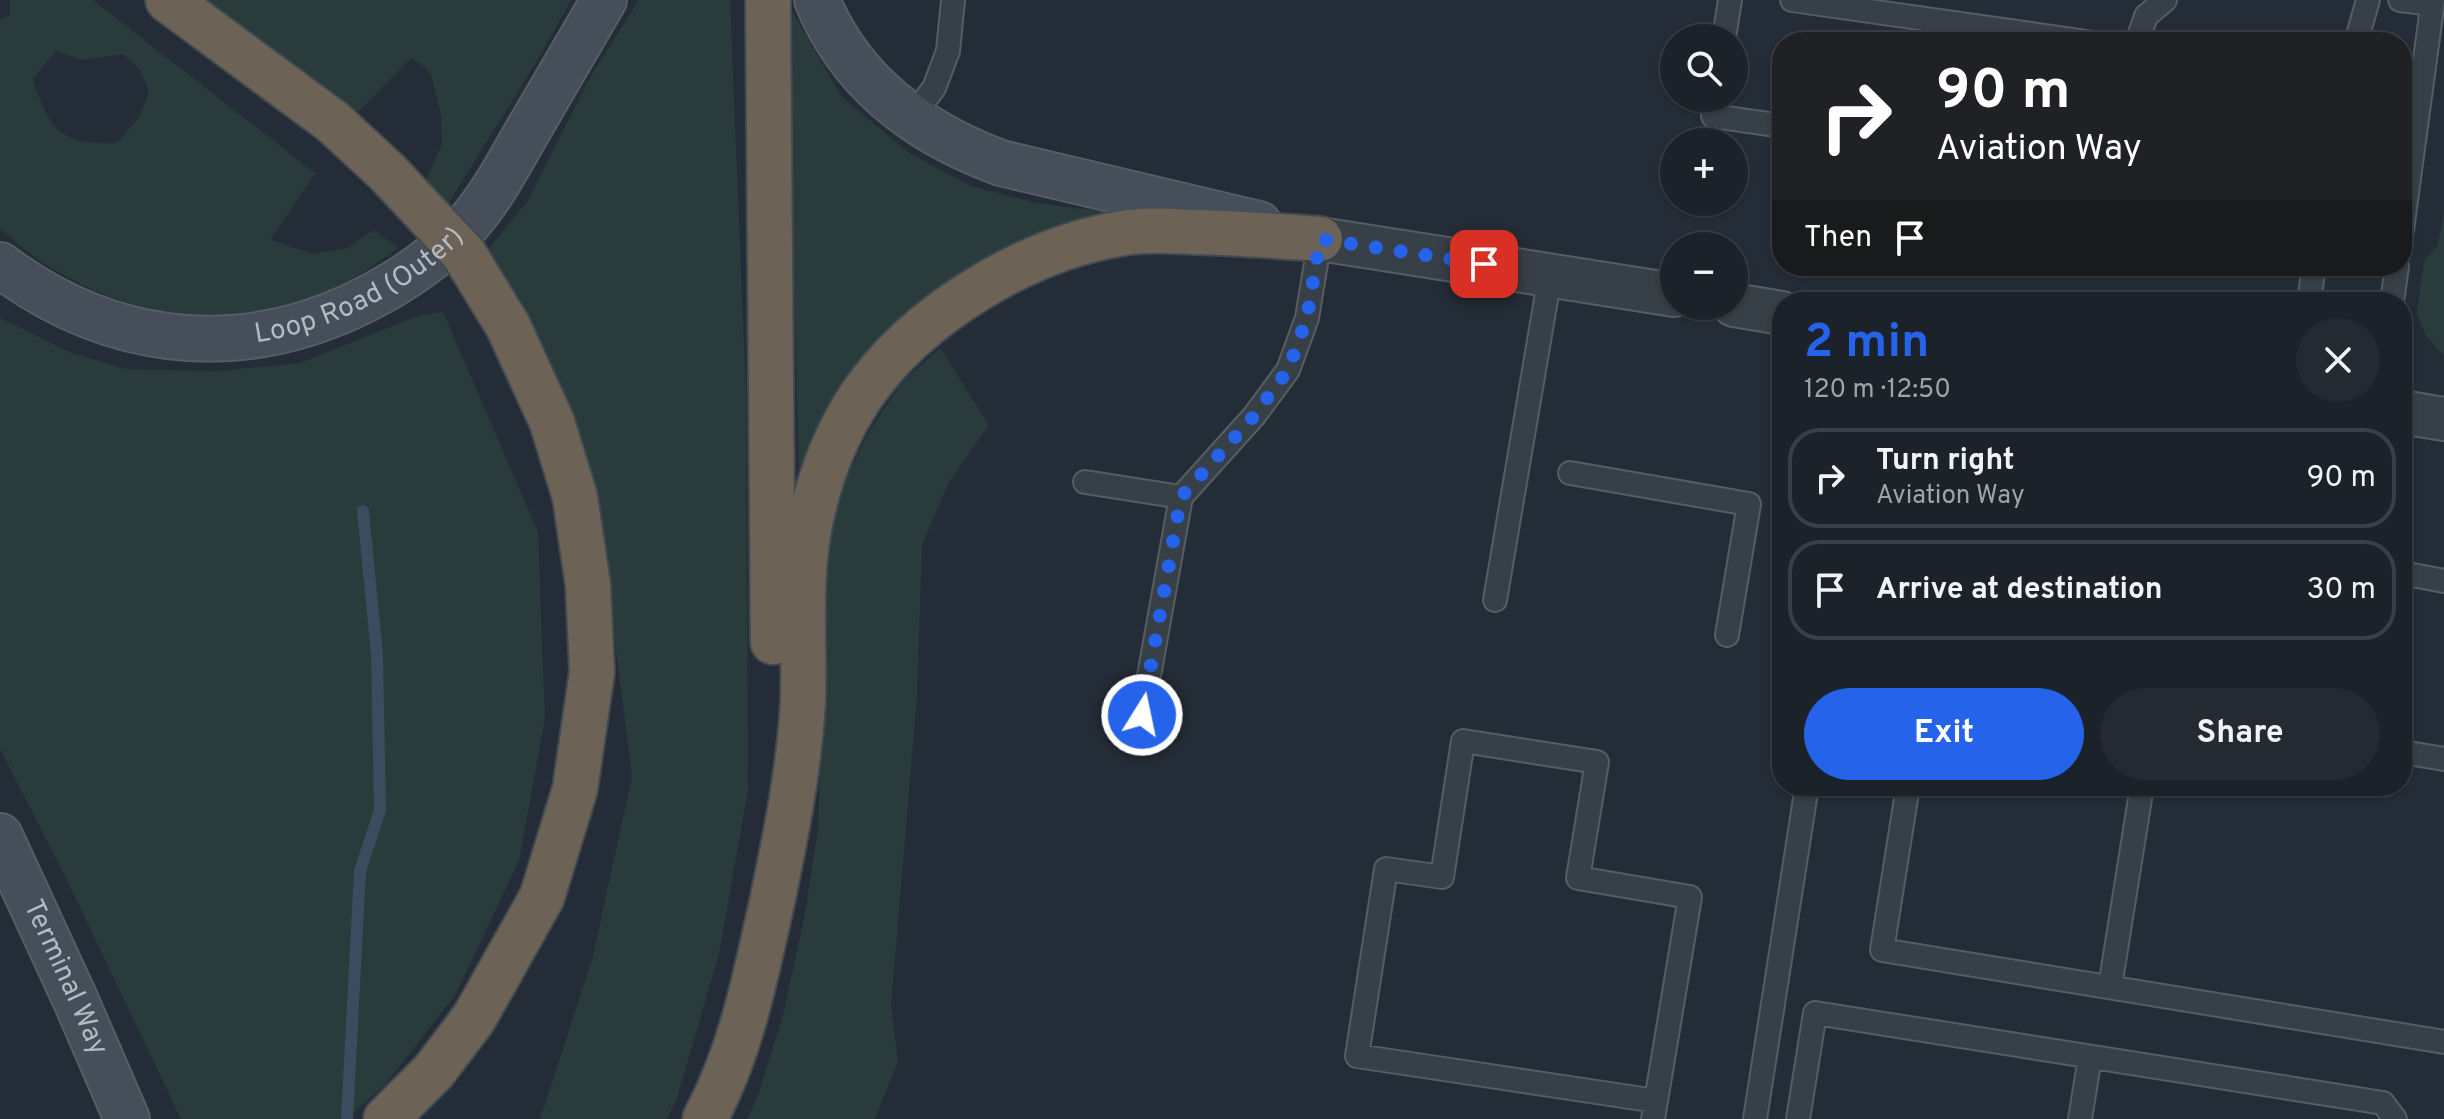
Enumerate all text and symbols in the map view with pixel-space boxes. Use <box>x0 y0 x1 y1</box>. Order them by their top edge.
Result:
map controls <box>1660 24 1748 320</box>
button: search <box>1660 24 1748 112</box>
text: 90 m <box>1936 58 2071 128</box>
icon: right <box>1804 64 1908 168</box>
text: Aviation Way <box>1936 127 2142 173</box>
button: + <box>1660 128 1748 216</box>
icon: arrive <box>1888 216 1932 260</box>
street label: Loop Road (Outer) <box>252 220 472 353</box>
text: Then <box>1804 220 1872 257</box>
pin <box>1450 230 1518 298</box>
button: − <box>1660 232 1748 320</box>
icon: arrive <box>1462 242 1506 286</box>
text: 2 min <box>1804 314 1929 374</box>
button: close <box>2296 318 2380 402</box>
text: 120 m · 12:50 <box>1804 374 1951 407</box>
text: Turn right <box>1876 443 2014 480</box>
icon: right <box>1808 456 1852 500</box>
text: 90 m <box>2307 460 2376 497</box>
text: Aviation Way <box>1876 480 2025 513</box>
icon: arrive <box>1808 568 1852 612</box>
text: Arrive at destination <box>1876 572 2162 609</box>
text: 30 m <box>2307 572 2376 609</box>
position arrow <box>1100 673 1184 757</box>
button: Exit <box>1804 688 2084 780</box>
button: Share <box>2100 688 2380 780</box>
street label: Terminal Way <box>14 894 115 1061</box>

